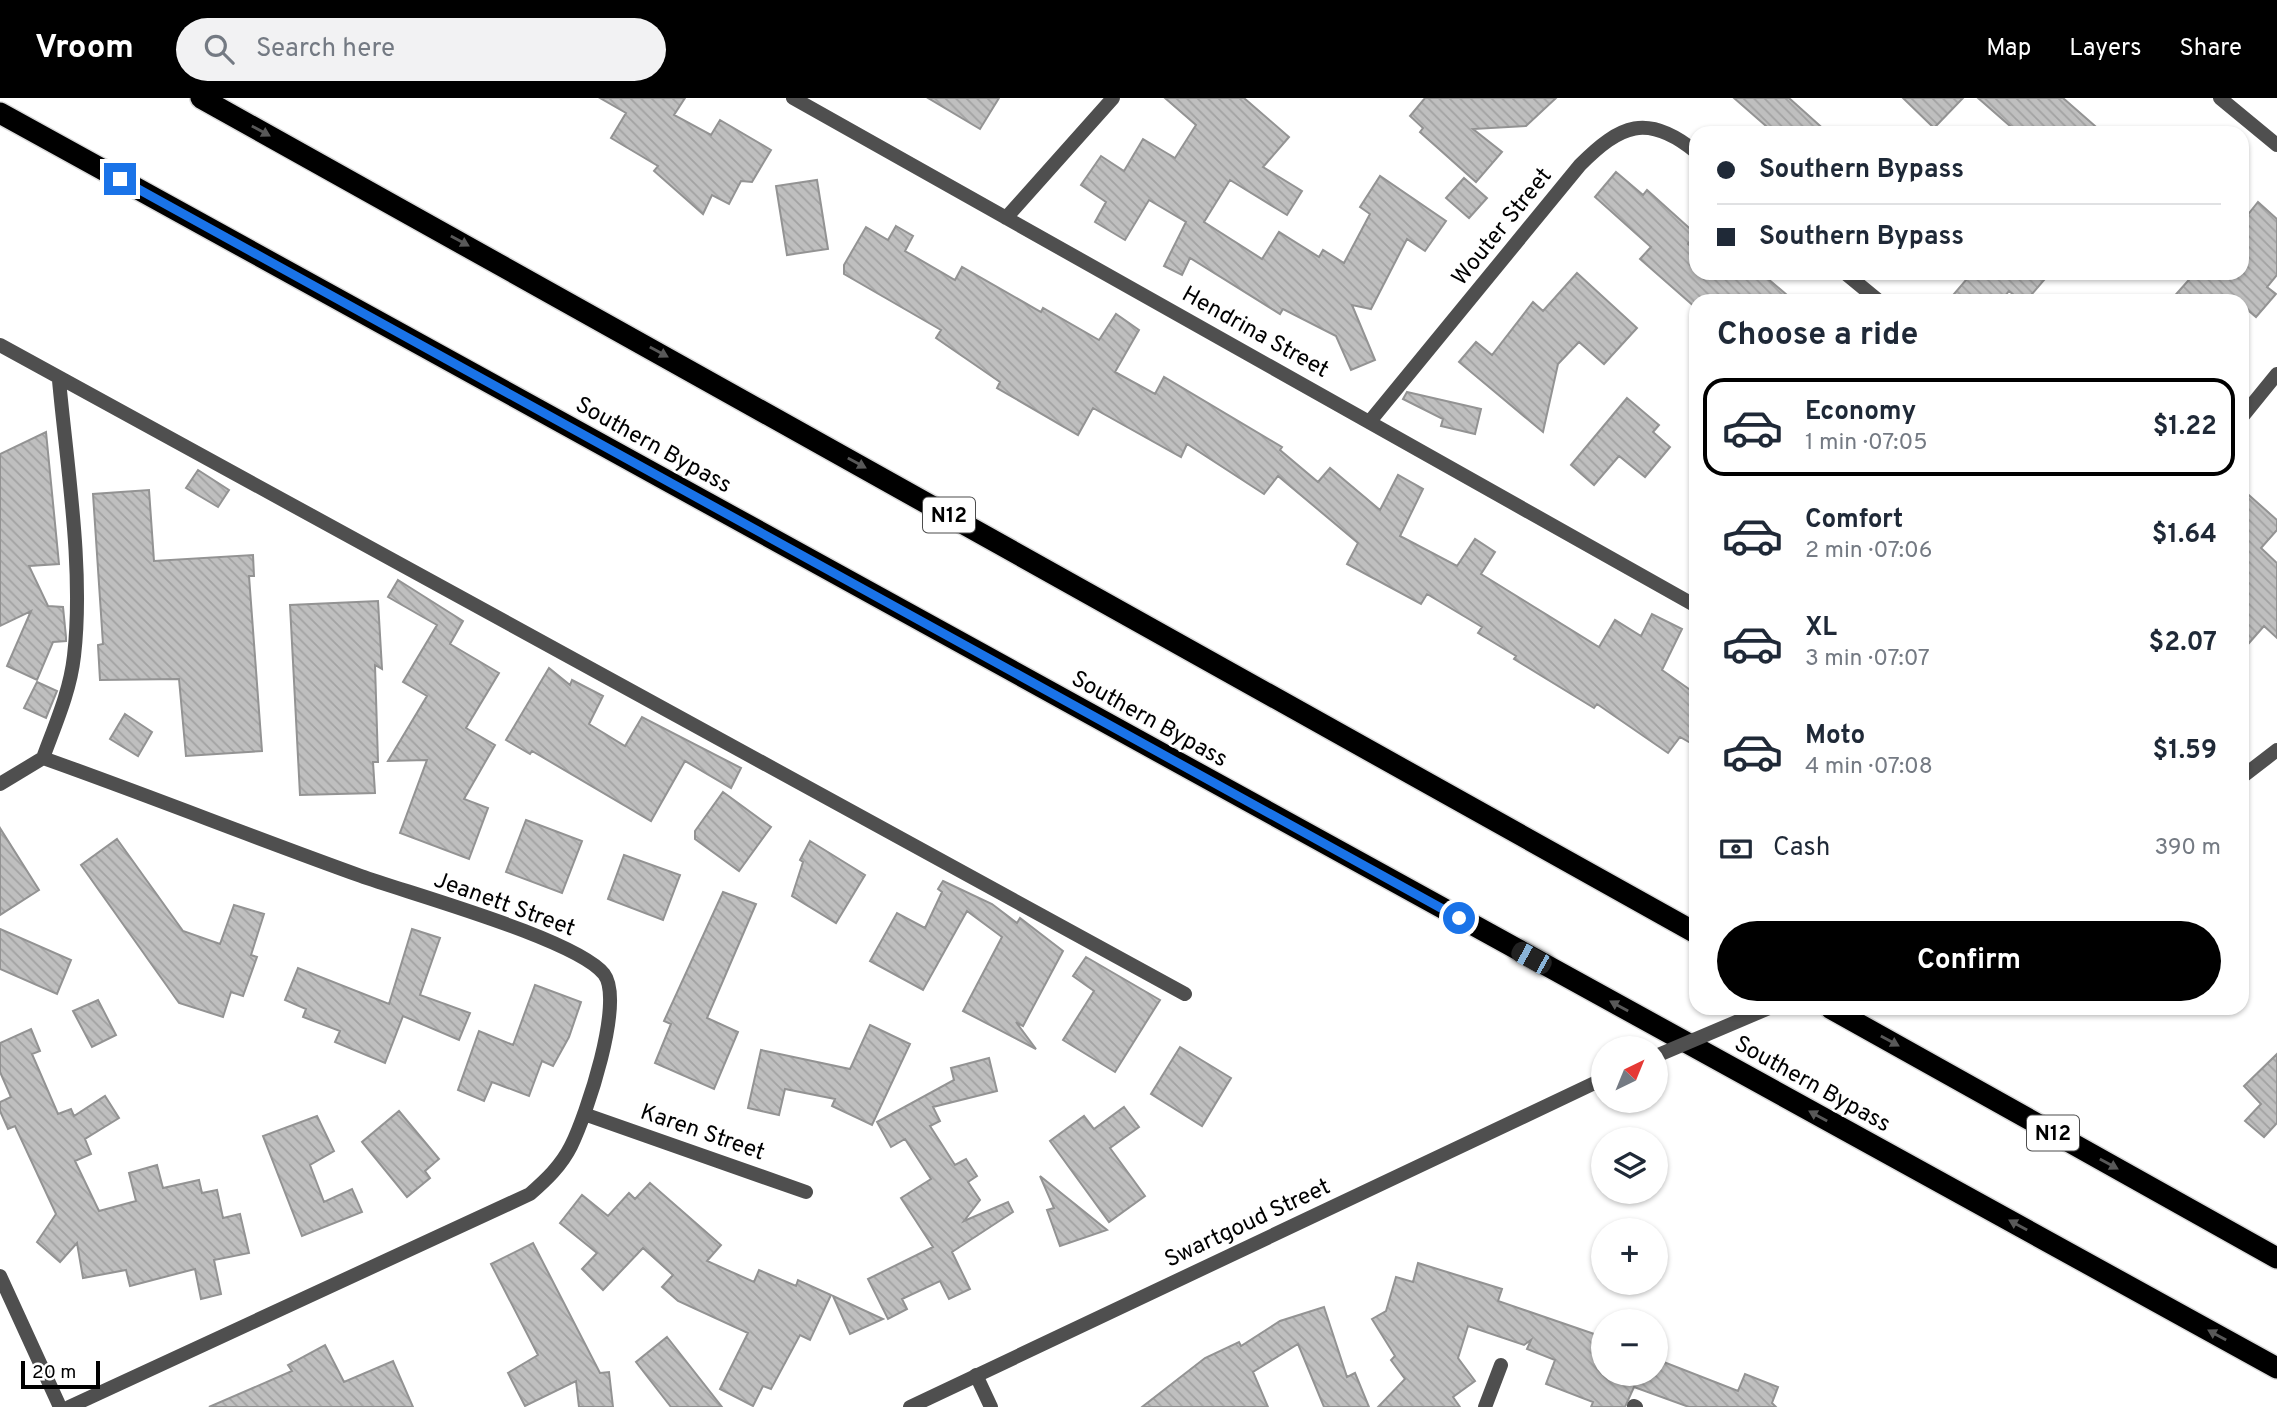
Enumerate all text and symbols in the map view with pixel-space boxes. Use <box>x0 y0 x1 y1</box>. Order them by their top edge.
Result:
search box <box>176 18 666 81</box>
text: Vroom <box>35 28 134 70</box>
icon: search <box>200 30 238 68</box>
text: Search here <box>256 33 395 66</box>
text: Map <box>1986 34 2031 64</box>
text: Layers <box>2069 34 2141 64</box>
text: Share <box>2179 34 2242 64</box>
one-way arrow <box>251 125 271 137</box>
text: Southern Bypass <box>1759 154 1964 187</box>
route end <box>104 163 136 195</box>
street label: Wouter Street <box>1447 163 1559 292</box>
text: Southern Bypass <box>1759 221 1964 254</box>
one-way arrow <box>450 235 470 247</box>
street label: Hendrina Street <box>1176 281 1333 386</box>
text: Choose a ride <box>1717 316 1918 356</box>
one-way arrow <box>649 346 668 358</box>
street label: Southern Bypass <box>570 391 736 501</box>
icon: car <box>1721 396 1784 459</box>
text: Economy <box>1805 396 1916 429</box>
text: $1.22 <box>2153 411 2217 444</box>
text: 1 min · 07:05 <box>1805 429 1927 458</box>
one-way arrow <box>847 458 867 469</box>
road number: N12 <box>923 498 975 532</box>
icon: car <box>1721 504 1784 567</box>
text: Comfort <box>1805 504 1903 537</box>
text: $1.64 <box>2152 519 2217 552</box>
text: 2 min · 07:06 <box>1805 537 1932 566</box>
icon: car <box>1721 612 1784 675</box>
text: XL <box>1805 612 1837 645</box>
text: $2.07 <box>2149 627 2217 660</box>
text: 3 min · 07:07 <box>1805 645 1930 674</box>
street label: Southern Bypass <box>1066 665 1232 775</box>
icon: car <box>1721 720 1784 783</box>
text: Moto <box>1805 720 1865 753</box>
text: $1.59 <box>2153 735 2217 768</box>
text: 4 min · 07:08 <box>1805 753 1933 782</box>
icon: cash <box>1717 830 1755 868</box>
text: Cash <box>1773 832 1830 865</box>
text: 390 m <box>2154 834 2221 863</box>
street label: Jeanett Street <box>429 866 579 944</box>
route start <box>1443 902 1475 934</box>
button: Confirm <box>1717 921 2221 1001</box>
car <box>1508 939 1555 977</box>
one-way arrow <box>1609 1000 1629 1012</box>
street label: Southern Bypass <box>1729 1030 1895 1140</box>
one-way arrow <box>1880 1035 1899 1047</box>
north arrow <box>1591 1036 1668 1113</box>
map controls <box>1591 1036 1668 1386</box>
street label: Karen Street <box>636 1099 768 1168</box>
one-way arrow <box>1809 1110 1828 1122</box>
road number: N12 <box>2027 1116 2079 1150</box>
button: layers <box>1591 1127 1668 1204</box>
one-way arrow <box>2100 1158 2119 1170</box>
street label: Swartgoud Street <box>1161 1173 1336 1275</box>
button: + <box>1591 1218 1668 1295</box>
one-way arrow <box>2008 1219 2027 1231</box>
button: − <box>1591 1309 1668 1386</box>
one-way arrow <box>2207 1329 2227 1341</box>
scale bar <box>21 1358 100 1390</box>
text: 20 m <box>32 1361 76 1385</box>

